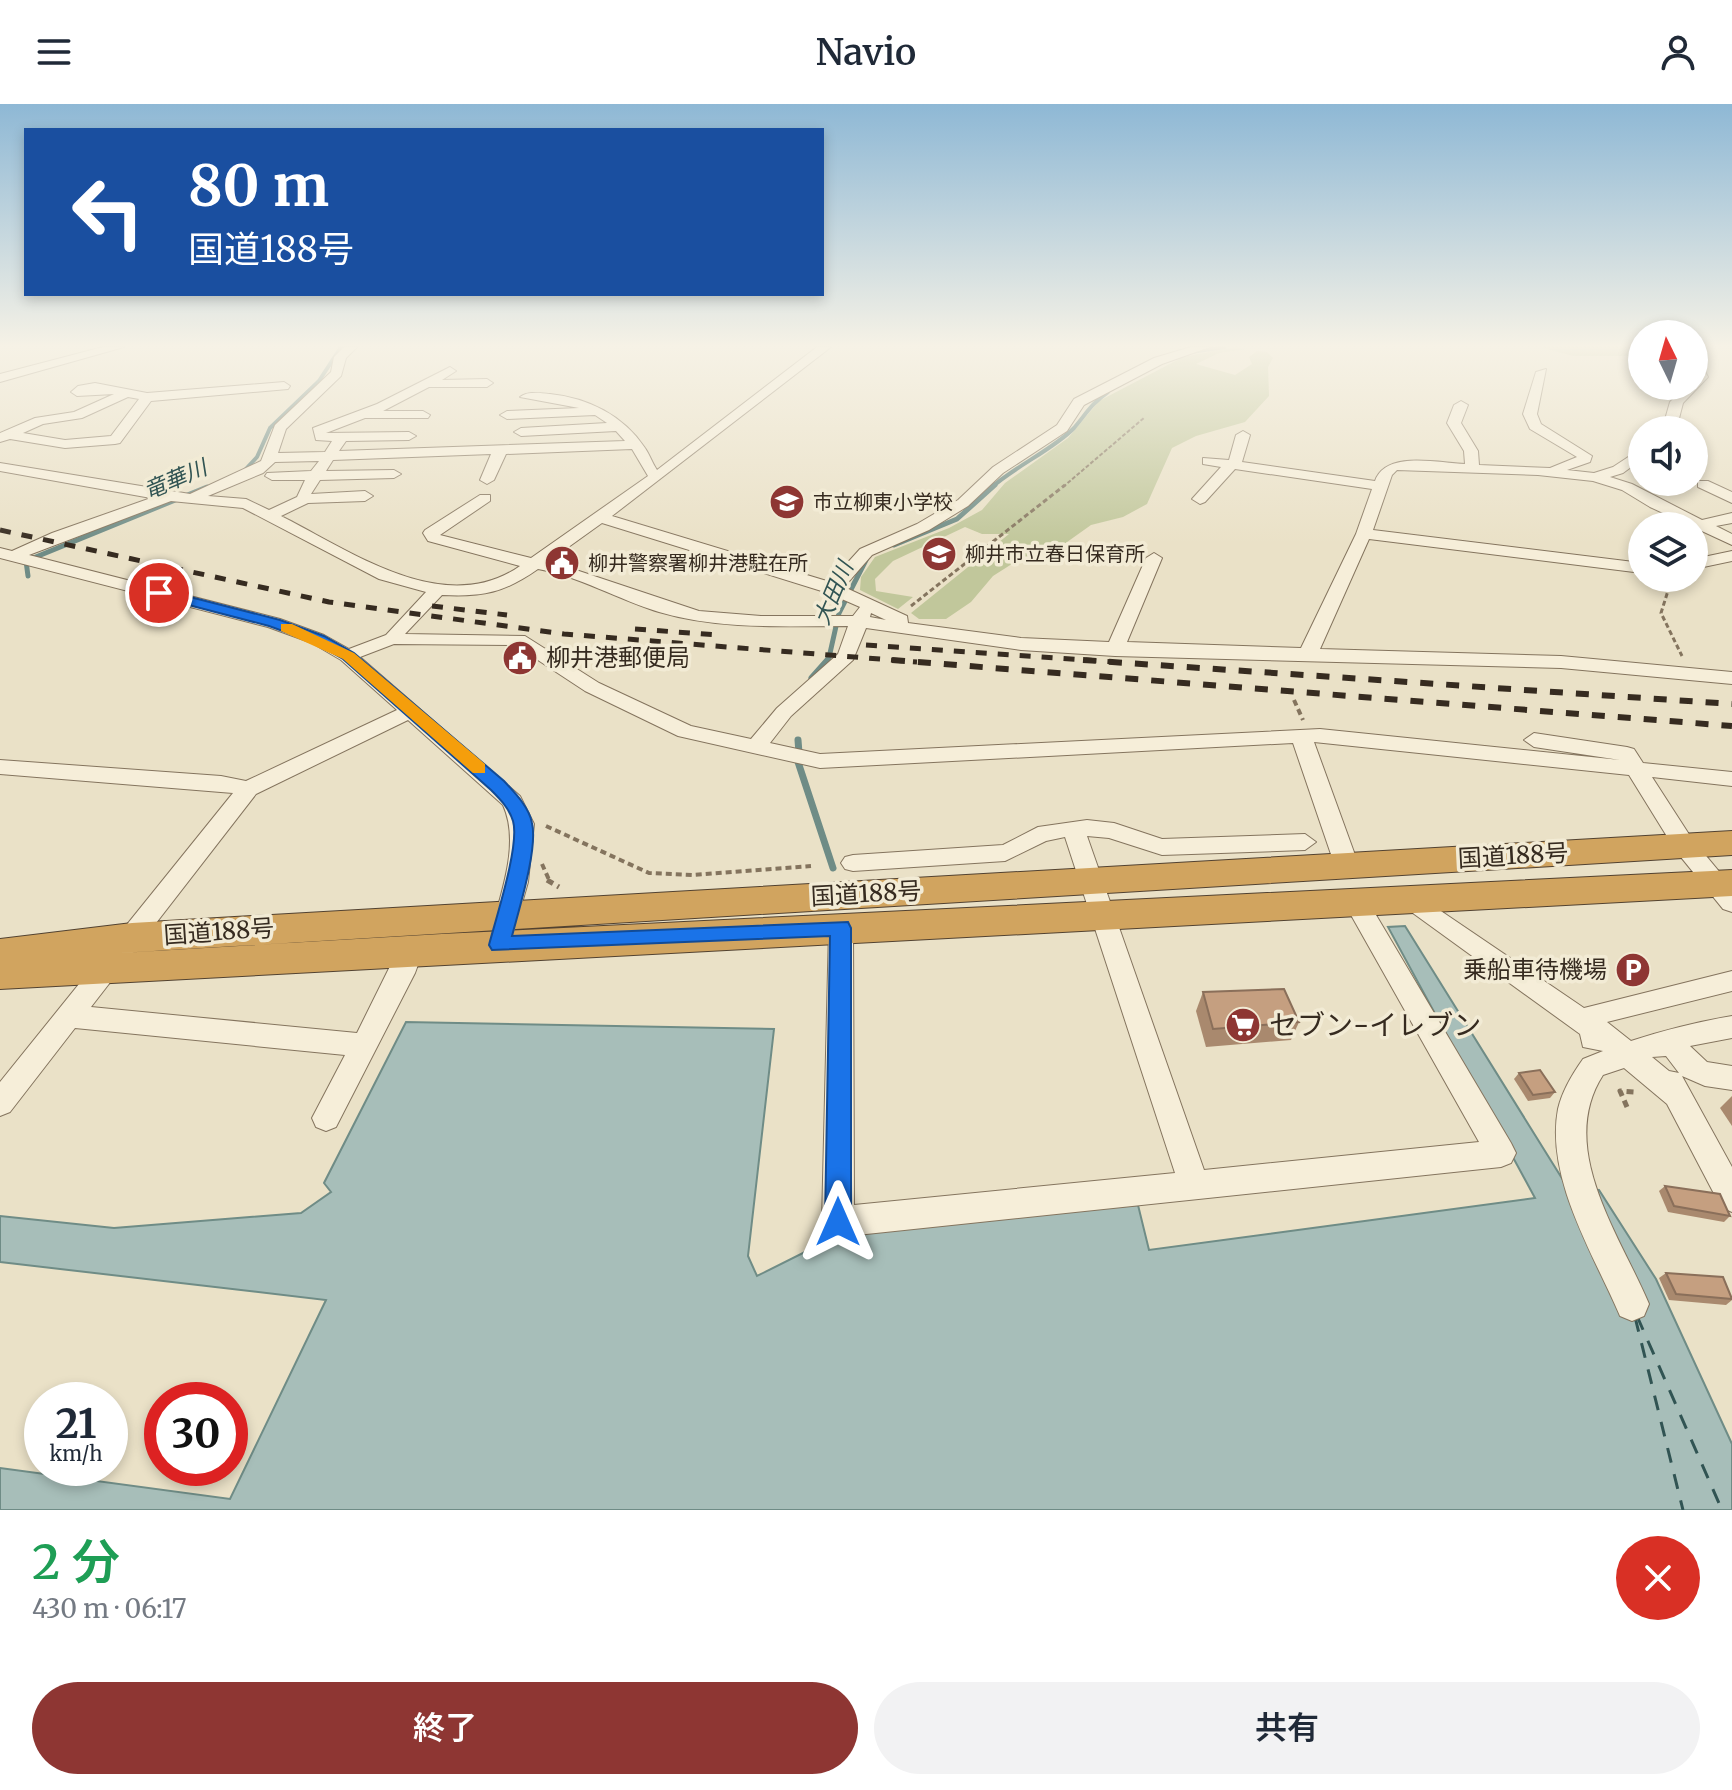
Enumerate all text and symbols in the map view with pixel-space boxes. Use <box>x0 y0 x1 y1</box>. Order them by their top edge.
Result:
icon: menu <box>32 30 76 74</box>
text: Navio <box>816 30 916 75</box>
icon: person <box>1656 30 1700 74</box>
text: 80 m <box>188 151 329 221</box>
icon: left <box>56 160 160 264</box>
text: 国道188号 <box>188 227 354 272</box>
north arrow <box>1628 320 1708 400</box>
map controls <box>1628 320 1708 592</box>
button: sound <box>1628 416 1708 496</box>
water label: 竜華川 <box>139 452 213 505</box>
school or university icon: 市立柳東小学校 <box>768 483 806 521</box>
place label: 市立柳東小学校 <box>813 489 953 514</box>
button: layers <box>1628 512 1708 592</box>
school or university icon: 柳井市立春日保育所 <box>920 535 958 573</box>
place label: 柳井市立春日保育所 <box>965 541 1145 566</box>
public building icon: 柳井警察署柳井港駐在所 <box>543 544 581 582</box>
place label: 柳井警察署柳井港駐在所 <box>588 550 808 575</box>
water label: 大田川 <box>807 555 860 629</box>
pin <box>125 559 193 627</box>
icon: arrive <box>137 571 181 615</box>
public building icon: 柳井港郵便局 <box>501 639 539 677</box>
place label: 柳井港郵便局 <box>546 642 690 673</box>
street label: 国道188号 <box>1457 837 1569 874</box>
street label: 国道188号 <box>810 875 922 912</box>
street label: 国道188号 <box>163 912 275 951</box>
parking icon: 乗船車待機場 <box>1614 951 1652 989</box>
place label: 乗船車待機場 <box>1463 954 1607 985</box>
supermarket icon: セブン-イレブン <box>1224 1006 1262 1044</box>
place label: セブン-イレブン <box>1269 1007 1481 1043</box>
position arrow <box>796 1180 880 1264</box>
speed limit sign: 30 <box>144 1382 248 1486</box>
text: 21 <box>56 1399 96 1449</box>
text: km/h <box>50 1441 102 1466</box>
text: 2 分 <box>32 1532 120 1592</box>
button: close <box>1616 1536 1700 1620</box>
text: 430 m · 06:17 <box>32 1592 186 1625</box>
button: 終了 <box>32 1682 858 1774</box>
button: 共有 <box>874 1682 1700 1774</box>

